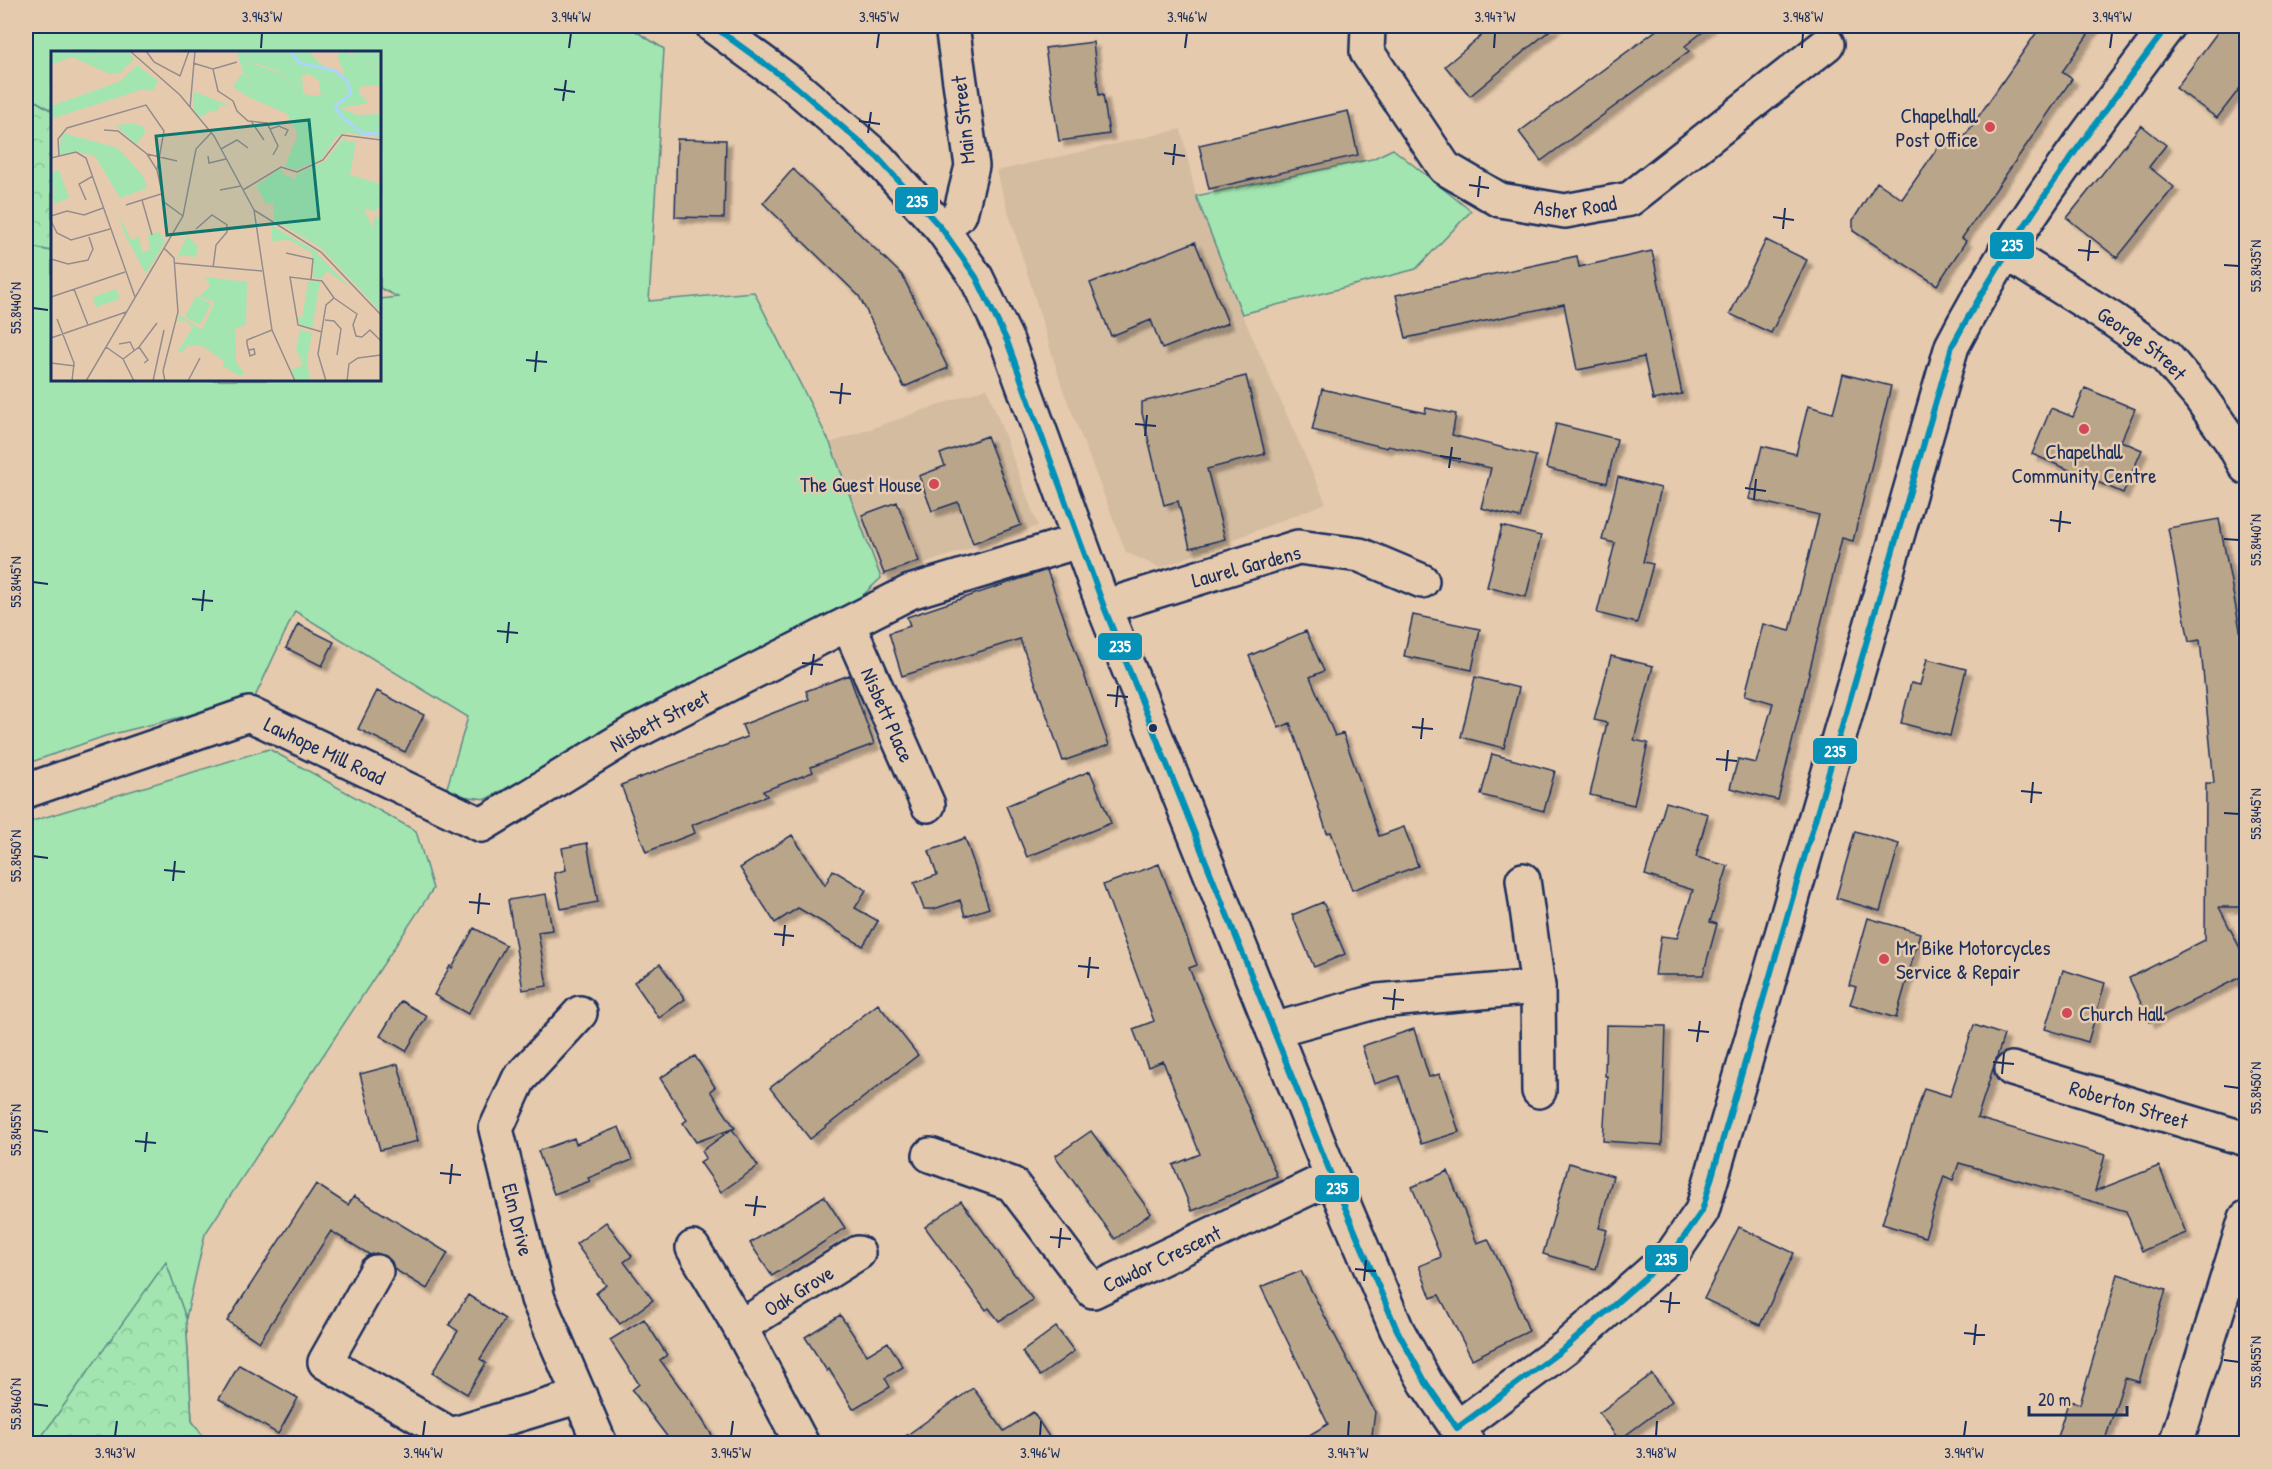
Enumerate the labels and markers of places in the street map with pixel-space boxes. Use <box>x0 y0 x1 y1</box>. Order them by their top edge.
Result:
place label: Chapelhall Post Office <box>1895 101 1979 154</box>
marker: Chapelhall Post Office <box>1983 120 1997 134</box>
marker: Chapelhall Community Centre <box>2077 422 2091 436</box>
place label: Chapelhall Community Centre <box>2011 437 2157 490</box>
place label: The Guest House <box>800 470 922 499</box>
marker: The Guest House <box>927 477 941 491</box>
unlabelled marker <box>1147 722 1159 734</box>
place label: Mr Bike Motorcycles Service & Repair <box>1896 933 2051 986</box>
marker: Mr Bike Motorcycles Service & Repair <box>1877 952 1891 966</box>
place label: Church Hall <box>2079 999 2166 1028</box>
marker: Church Hall <box>2060 1006 2074 1020</box>

